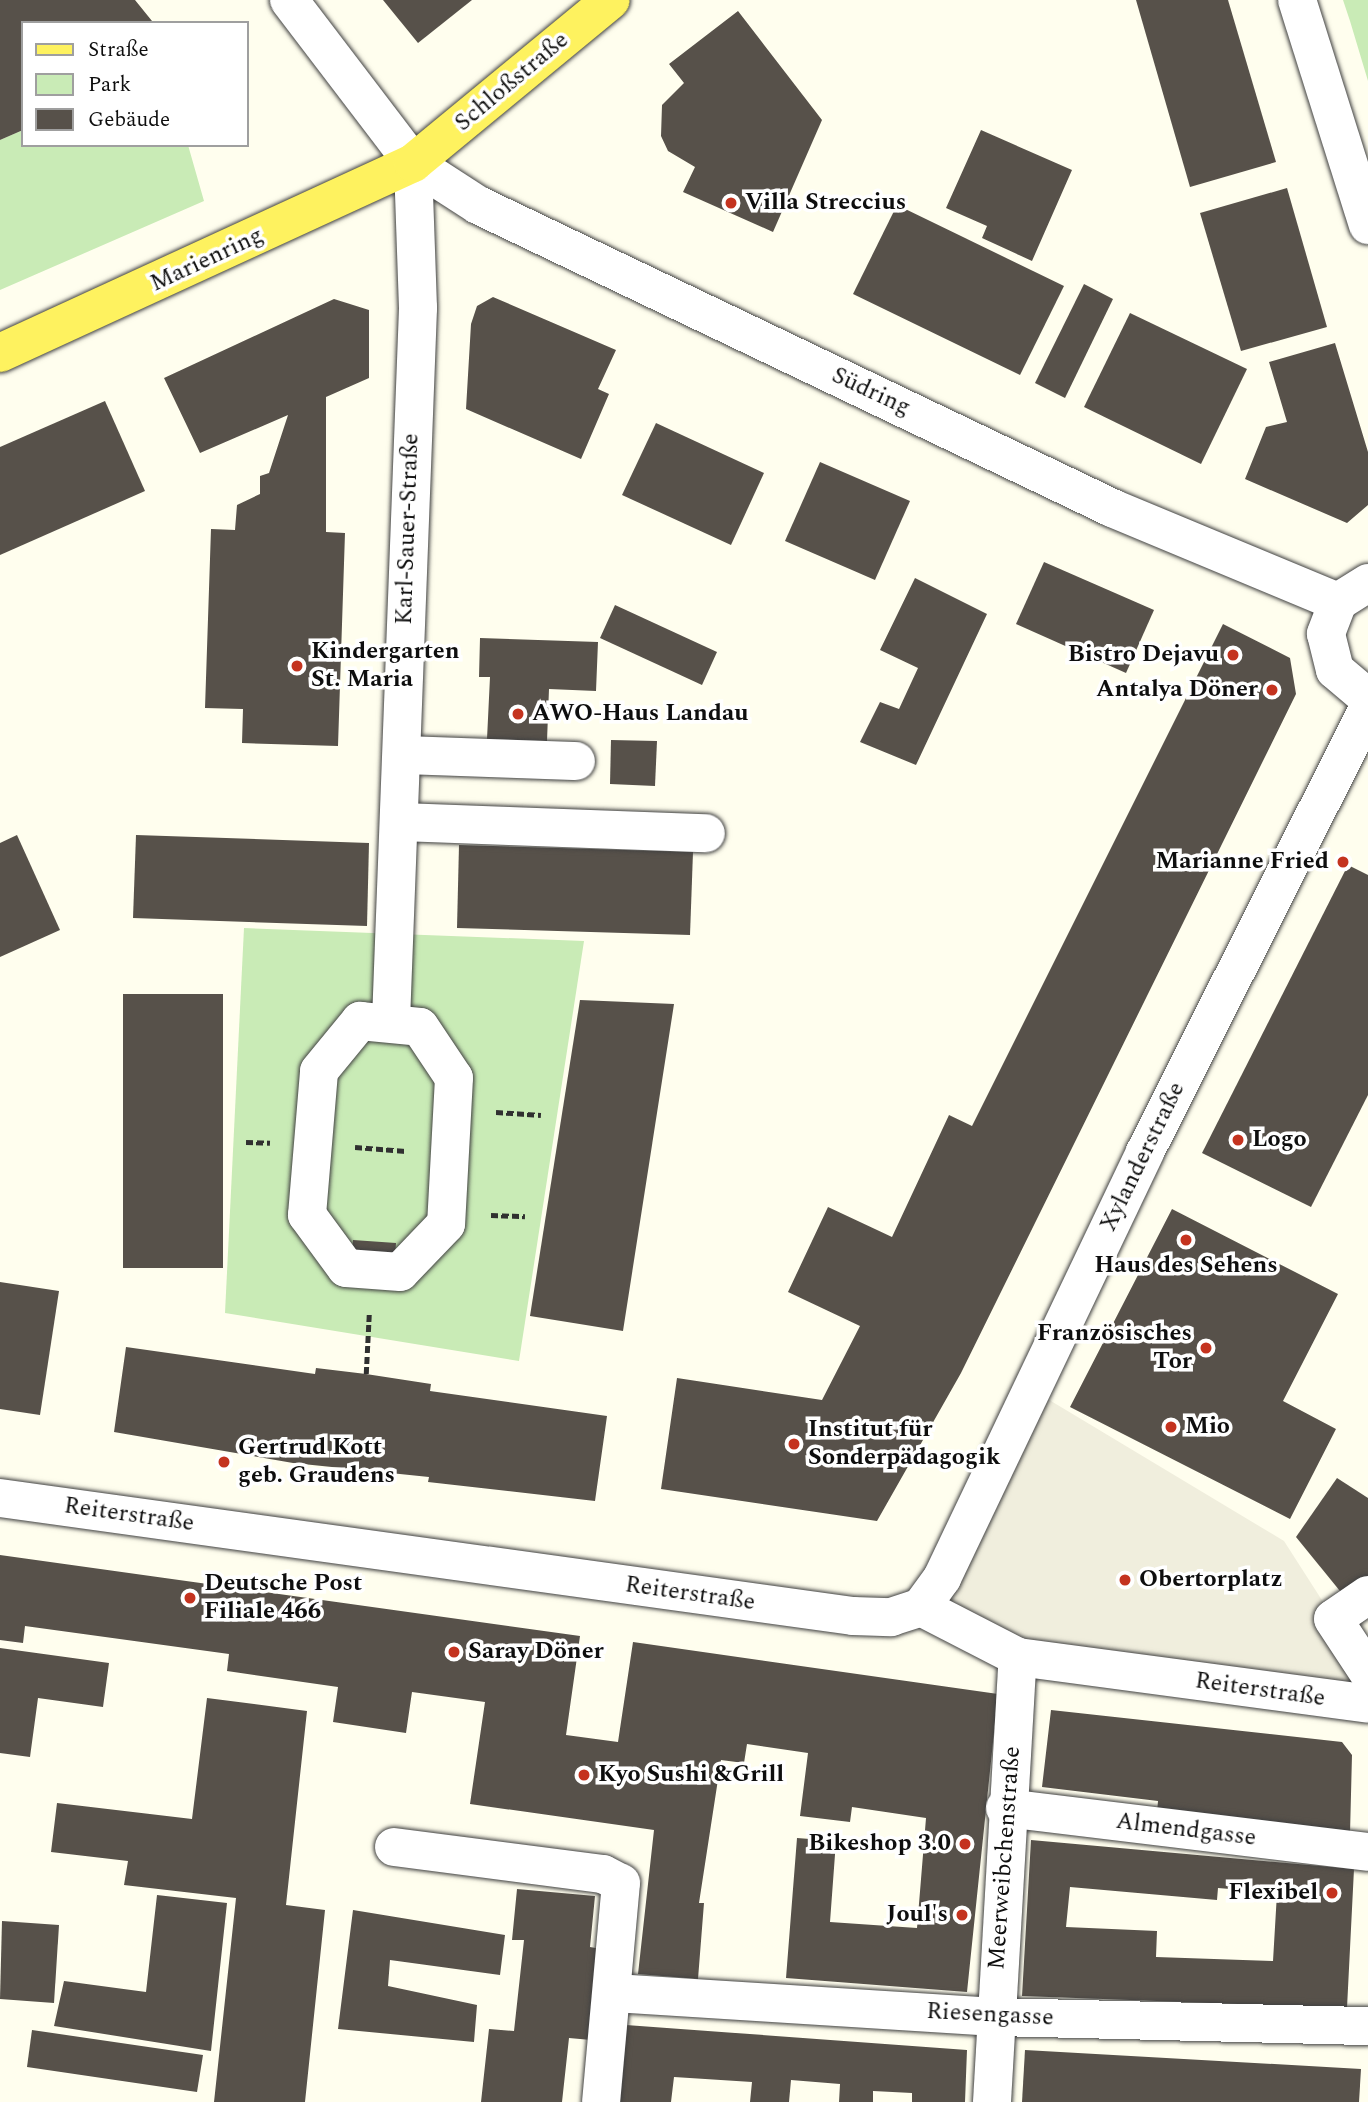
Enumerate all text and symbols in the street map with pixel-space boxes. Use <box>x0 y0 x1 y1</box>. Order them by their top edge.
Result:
legend <box>21 21 248 147</box>
street label: Schloßstraße <box>449 26 575 138</box>
text: Straße <box>88 34 149 66</box>
text: Park <box>88 69 131 101</box>
text: Gebäude <box>88 104 170 136</box>
place label: Villa Streccius <box>745 189 906 217</box>
marker: Villa Streccius <box>723 195 739 211</box>
street label: Marienring <box>146 221 268 299</box>
street label: Südring <box>827 361 915 423</box>
street label: Karl-Sauer-Straße <box>390 433 426 625</box>
place label: Kindergarten St. Maria <box>311 638 460 694</box>
place label: Bistro Dejavu <box>1068 641 1219 669</box>
marker: Bistro Dejavu <box>1225 647 1241 663</box>
marker: Kindergarten St. Maria <box>289 658 305 674</box>
place label: Antalya Döner <box>1096 676 1258 704</box>
marker: Antalya Döner <box>1264 682 1280 698</box>
place label: AWO-Haus Landau <box>532 700 748 728</box>
marker: AWO-Haus Landau <box>510 706 526 722</box>
place label: Marianne Fried <box>1155 848 1329 876</box>
marker: Marianne Fried <box>1335 854 1351 870</box>
street label: Xylanderstraße <box>1094 1078 1192 1236</box>
place label: Logo <box>1252 1126 1307 1154</box>
marker: Logo <box>1230 1132 1246 1148</box>
marker: Haus des Sehens <box>1178 1232 1194 1248</box>
place label: Haus des Sehens <box>1094 1252 1278 1280</box>
place label: Französisches Tor <box>1037 1320 1192 1376</box>
marker: Französisches Tor <box>1198 1340 1214 1356</box>
place label: Mio <box>1185 1413 1230 1441</box>
place label: Institut für Sonderpädagogik <box>808 1416 1000 1472</box>
marker: Mio <box>1163 1419 1179 1435</box>
place label: Gertrud Kott geb. Graudens <box>238 1434 395 1490</box>
marker: Institut für Sonderpädagogik <box>786 1436 802 1452</box>
marker: Gertrud Kott geb. Graudens <box>216 1454 232 1470</box>
street label: Reiterstraße <box>62 1492 196 1538</box>
place label: Obertorplatz <box>1139 1566 1282 1594</box>
place label: Deutsche Post Filiale 466 <box>204 1570 362 1626</box>
street label: Reiterstraße <box>623 1571 757 1617</box>
marker: Obertorplatz <box>1117 1572 1133 1588</box>
marker: Deutsche Post Filiale 466 <box>182 1590 198 1606</box>
place label: Saray Döner <box>468 1638 604 1666</box>
marker: Saray Döner <box>446 1644 462 1660</box>
street label: Reiterstraße <box>1193 1667 1327 1713</box>
street label: Meerweibchenstraße <box>983 1745 1027 1971</box>
place label: Kyo Sushi &Grill <box>598 1761 784 1789</box>
marker: Kyo Sushi &Grill <box>576 1767 592 1783</box>
street label: Almendgasse <box>1114 1807 1258 1853</box>
place label: Bikeshop 3.0 <box>808 1830 951 1858</box>
marker: Bikeshop 3.0 <box>957 1836 973 1852</box>
place label: Flexibel <box>1228 1879 1318 1907</box>
marker: Flexibel <box>1324 1885 1340 1901</box>
place label: Joul's <box>886 1901 948 1929</box>
marker: Joul's <box>954 1907 970 1923</box>
street label: Riesengasse <box>926 1997 1054 2033</box>

